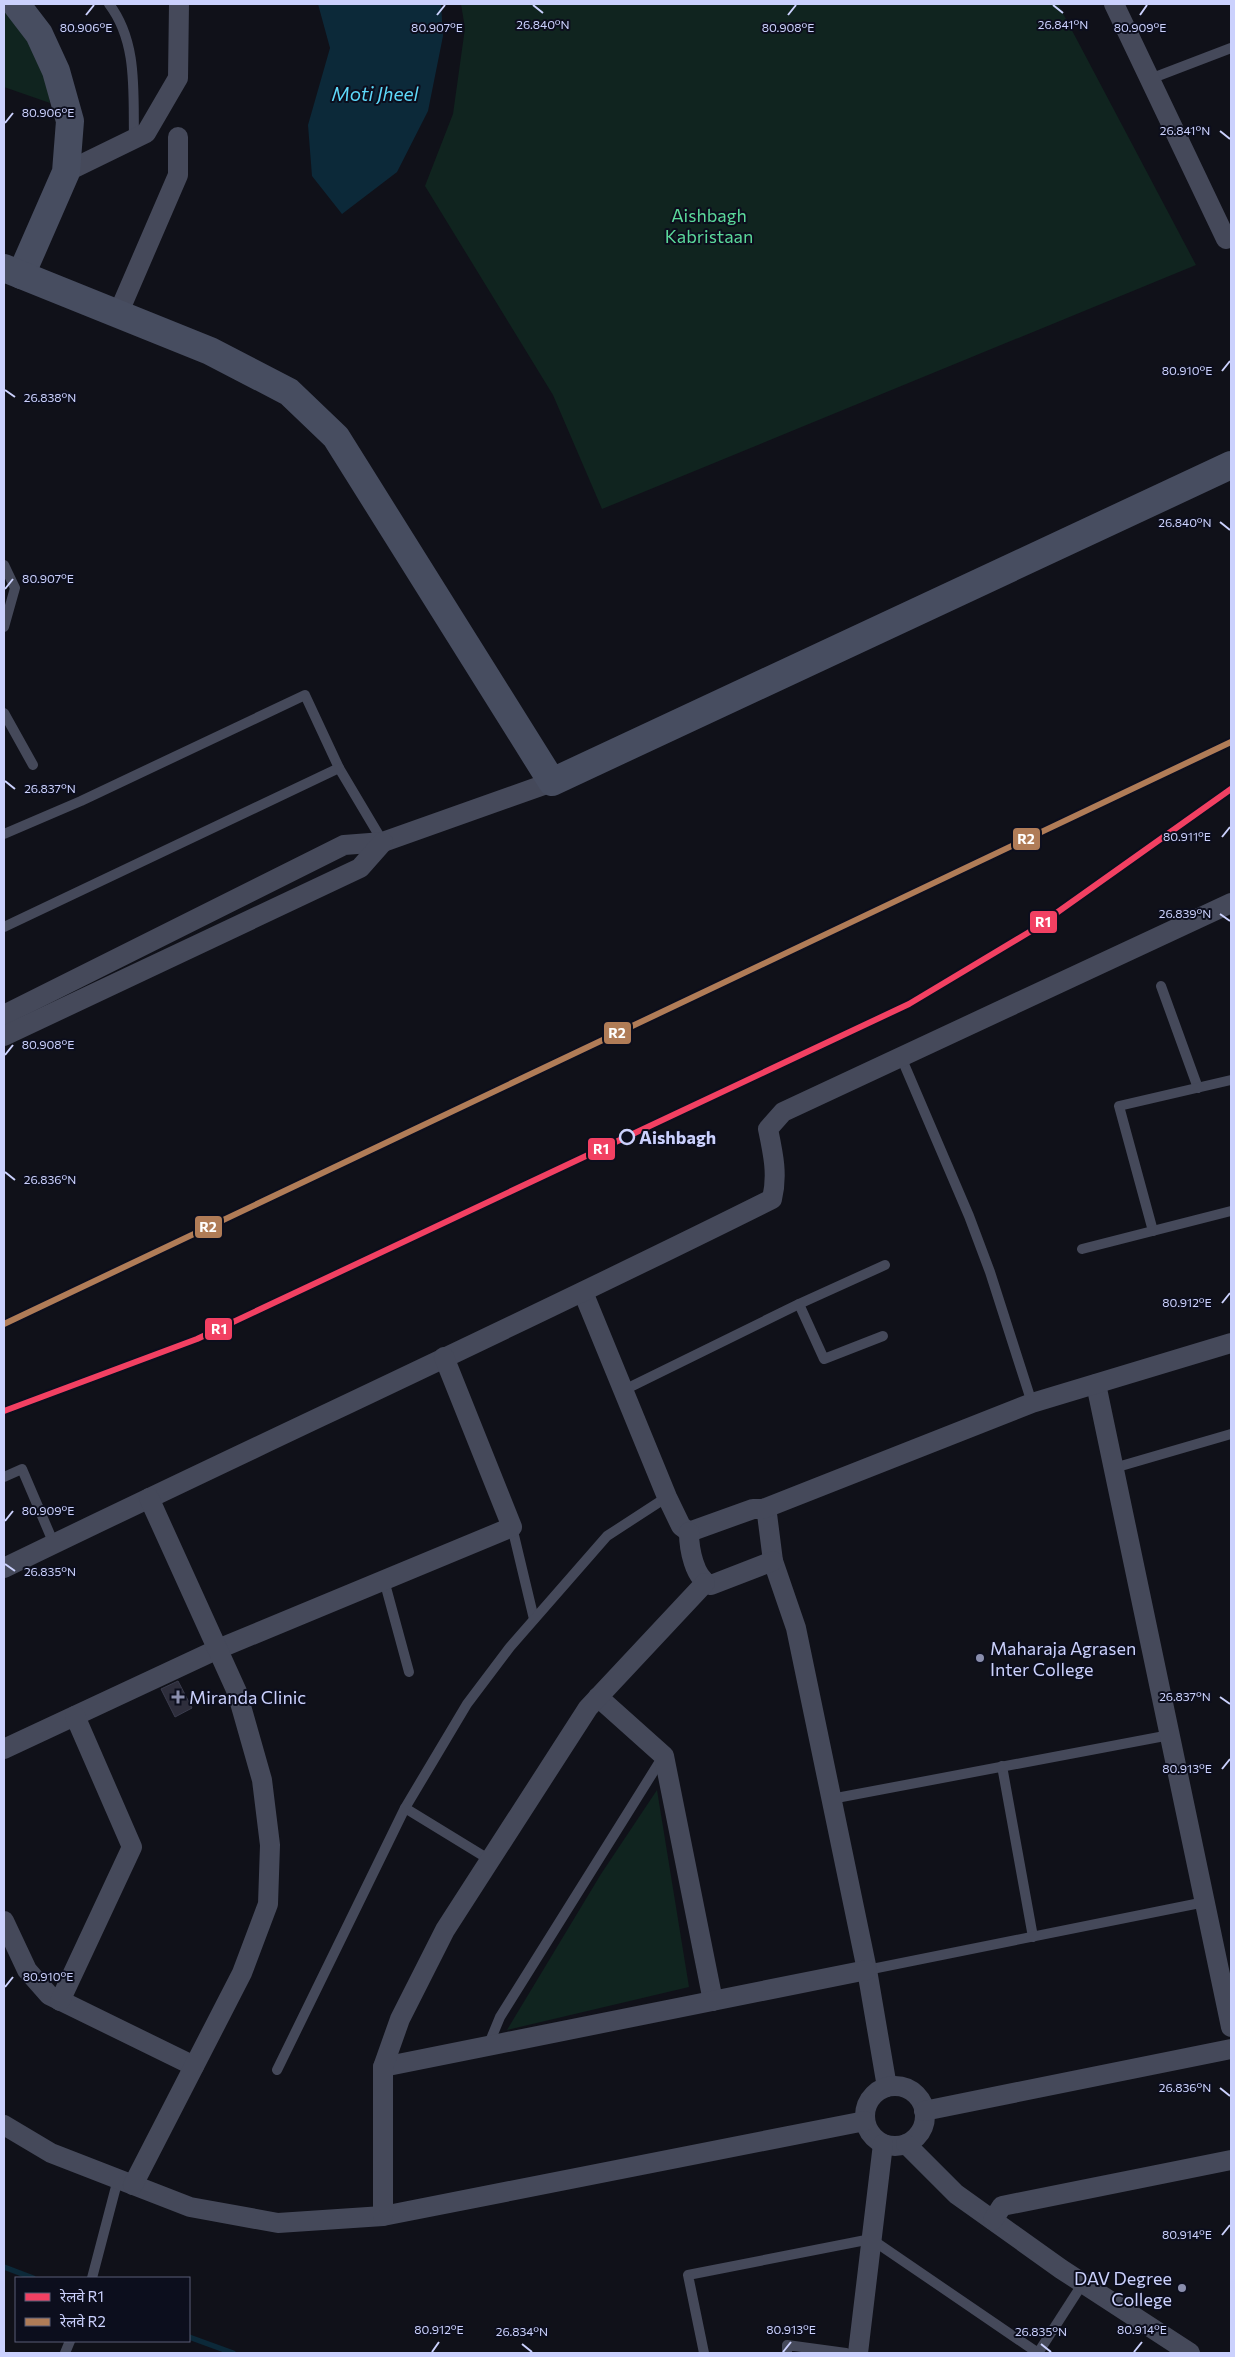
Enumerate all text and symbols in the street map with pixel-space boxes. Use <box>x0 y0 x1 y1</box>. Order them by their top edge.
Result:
text: 26.840°N <box>516 17 570 31</box>
text: 26.841°N <box>1038 17 1088 31</box>
text: 80.906°E <box>60 20 112 34</box>
text: 80.907°E <box>411 20 463 34</box>
text: 80.908°E <box>762 20 814 34</box>
text: 80.909°E <box>1114 20 1166 34</box>
water label: Moti Jheel <box>332 82 420 105</box>
text: 80.906°E <box>22 105 74 119</box>
text: 26.841°N <box>1160 123 1210 137</box>
park label: Aishbagh Kabristaan <box>665 204 753 247</box>
text: 80.910°E <box>1162 363 1212 377</box>
text: 26.838°N <box>24 390 76 404</box>
text: 26.840°N <box>1158 515 1212 529</box>
text: 80.907°E <box>22 571 74 585</box>
text: 26.837°N <box>24 781 76 795</box>
line badge: R2 <box>1012 827 1041 851</box>
text: 80.911°E <box>1163 829 1211 843</box>
text: R2 <box>1017 830 1035 847</box>
text: 26.839°N <box>1159 906 1211 920</box>
line badge: R1 <box>1029 910 1058 934</box>
text: R1 <box>1035 913 1051 930</box>
line badge: R2 <box>603 1021 632 1045</box>
text: R2 <box>608 1024 626 1041</box>
text: 80.908°E <box>22 1037 74 1051</box>
place label: Aishbagh <box>639 1126 716 1148</box>
marker: Aishbagh <box>619 1129 635 1145</box>
line badge: R1 <box>587 1137 616 1161</box>
text: R1 <box>593 1140 609 1157</box>
text: 26.836°N <box>24 1172 76 1186</box>
line badge: R2 <box>194 1215 223 1239</box>
text: R2 <box>199 1218 217 1235</box>
text: 80.912°E <box>1162 1295 1212 1309</box>
line badge: R1 <box>204 1317 233 1341</box>
text: R1 <box>211 1320 227 1337</box>
text: 80.909°E <box>22 1503 74 1517</box>
text: 26.835°N <box>24 1564 76 1578</box>
place label: Maharaja Agrasen Inter College <box>990 1637 1136 1680</box>
marker: Maharaja Agrasen Inter College <box>974 1652 986 1664</box>
place label: Miranda Clinic <box>189 1686 306 1708</box>
text: 26.837°N <box>1159 1689 1211 1703</box>
marker: Miranda Clinic <box>171 1690 185 1704</box>
text: 80.913°E <box>1162 1761 1212 1775</box>
text: 80.910°E <box>23 1969 73 1983</box>
text: 26.836°N <box>1159 2080 1211 2094</box>
text: 80.914°E <box>1162 2227 1212 2241</box>
place label: DAV Degree College <box>1074 2267 1172 2310</box>
legend <box>15 2277 190 2342</box>
marker: DAV Degree College <box>1176 2282 1188 2294</box>
text: रेलवे R1 <box>59 2287 104 2305</box>
text: रेलवे R2 <box>59 2312 106 2330</box>
text: 80.912°E <box>414 2322 464 2336</box>
text: 80.913°E <box>766 2322 816 2336</box>
text: 80.914°E <box>1117 2322 1167 2336</box>
text: 26.834°N <box>496 2324 548 2338</box>
text: 26.835°N <box>1015 2324 1067 2338</box>

